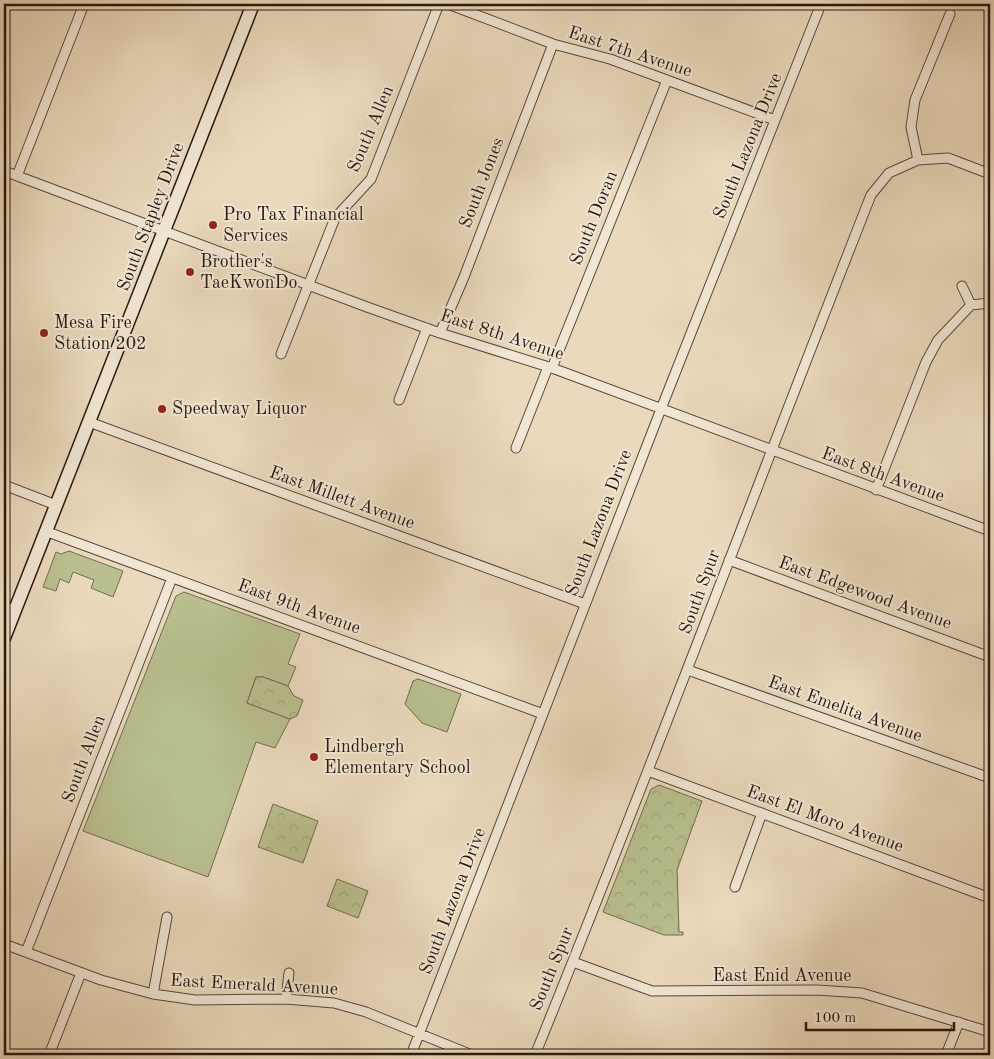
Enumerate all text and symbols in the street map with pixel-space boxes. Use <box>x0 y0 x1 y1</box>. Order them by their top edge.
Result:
street label: East 7th Avenue <box>566 23 694 81</box>
street label: South Lazona Drive <box>711 71 785 221</box>
street label: South Allen <box>345 83 397 175</box>
street label: South Jones <box>457 135 508 231</box>
street label: South Stapley Drive <box>114 140 188 294</box>
street label: South Doran <box>567 168 621 268</box>
place label: Pro Tax Financial Services <box>223 206 364 245</box>
marker: Pro Tax Financial Services <box>207 219 219 231</box>
place label: Brother's TaeKwonDo <box>200 253 297 292</box>
marker: Brother's TaeKwonDo <box>184 266 196 278</box>
street label: East 8th Avenue <box>438 306 566 364</box>
place label: Mesa Fire Station 202 <box>54 314 147 353</box>
marker: Mesa Fire Station 202 <box>38 327 50 339</box>
place label: Speedway Liquor <box>172 400 308 418</box>
marker: Speedway Liquor <box>156 403 168 415</box>
street label: East 8th Avenue <box>819 444 947 506</box>
street label: South Lazona Drive <box>563 447 635 599</box>
street label: East Millett Avenue <box>267 463 417 533</box>
street label: South Spur <box>676 547 724 637</box>
street label: East Edgewood Avenue <box>776 553 954 633</box>
street label: East 9th Avenue <box>235 576 363 638</box>
street label: East Emelita Avenue <box>766 673 924 745</box>
street label: South Allen <box>59 712 109 805</box>
place label: Lindbergh Elementary School <box>324 738 471 777</box>
marker: Lindbergh Elementary School <box>308 751 320 763</box>
street label: East El Moro Avenue <box>744 782 906 856</box>
street label: South Lazona Drive <box>417 825 489 977</box>
street label: South Spur <box>527 924 577 1013</box>
street label: East Enid Avenue <box>712 967 852 985</box>
street label: East Emerald Avenue <box>170 972 338 998</box>
scale bar <box>806 999 954 1031</box>
text: 100 m <box>814 1011 856 1026</box>

